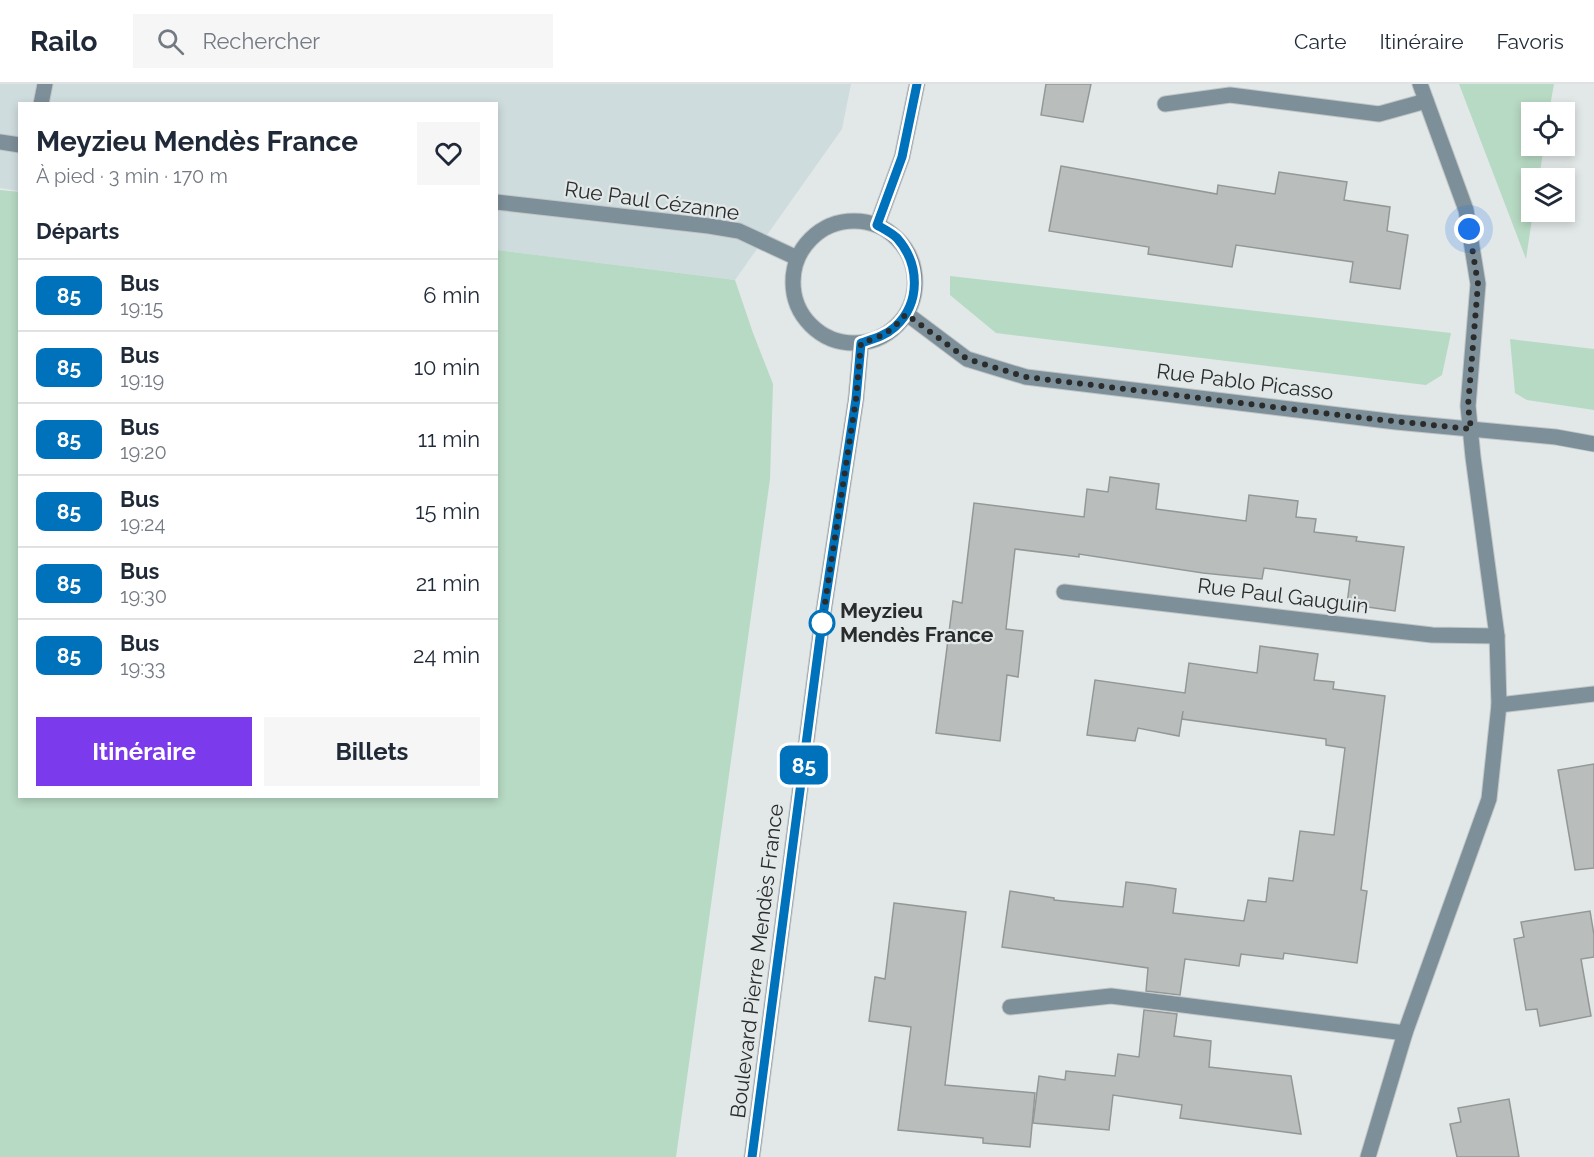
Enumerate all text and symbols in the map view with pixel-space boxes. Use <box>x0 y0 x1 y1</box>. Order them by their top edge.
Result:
search box <box>133 14 553 68</box>
text: Railo <box>30 25 97 58</box>
icon: search <box>154 25 187 58</box>
text: Rechercher <box>202 28 320 54</box>
text: Carte <box>1294 29 1346 54</box>
text: Itinéraire <box>1379 29 1463 54</box>
text: Favoris <box>1496 29 1564 54</box>
map controls <box>1521 102 1575 222</box>
button: locate <box>1521 102 1575 156</box>
button: heart <box>417 122 480 185</box>
text: Meyzieu Mendès France <box>36 125 358 158</box>
text: À pied · 3 min · 170 m <box>36 164 228 188</box>
button: layers <box>1521 168 1575 222</box>
street label: Rue Paul Cézanne <box>563 176 741 225</box>
your location <box>1454 214 1484 244</box>
text: Départs <box>36 218 119 244</box>
text: Bus <box>120 270 159 296</box>
text: 6 min <box>423 282 480 308</box>
text: 85 <box>57 283 81 308</box>
text: 19:15 <box>120 296 164 320</box>
text: Bus <box>120 342 159 368</box>
text: 10 min <box>414 354 480 380</box>
text: 85 <box>57 355 81 380</box>
street label: Rue Pablo Picasso <box>1155 358 1335 405</box>
text: 19:19 <box>120 368 164 392</box>
text: Bus <box>120 414 159 440</box>
text: 11 min <box>418 426 480 452</box>
text: 85 <box>57 427 81 452</box>
text: 19:20 <box>120 440 167 464</box>
text: Bus <box>120 486 159 512</box>
text: 15 min <box>415 498 480 524</box>
text: 85 <box>57 499 81 524</box>
text: 19:24 <box>120 512 165 536</box>
text: Bus <box>120 558 159 584</box>
text: 21 min <box>416 570 480 596</box>
text: 85 <box>57 571 81 596</box>
street label: Rue Paul Gauguin <box>1196 573 1370 618</box>
text: 19:30 <box>120 584 167 608</box>
place label: Meyzieu Mendès France <box>840 598 994 647</box>
marker: Meyzieu Mendès France <box>809 610 835 636</box>
text: Bus <box>120 630 159 656</box>
text: 24 min <box>413 642 480 668</box>
text: 85 <box>57 643 81 668</box>
text: 19:33 <box>120 656 165 680</box>
button: Itinéraire <box>36 717 252 786</box>
button: Billets <box>264 717 480 786</box>
line badge: 85 <box>777 746 831 784</box>
text: 85 <box>792 753 816 778</box>
street label: Boulevard Pierre Mendès France <box>725 802 788 1120</box>

